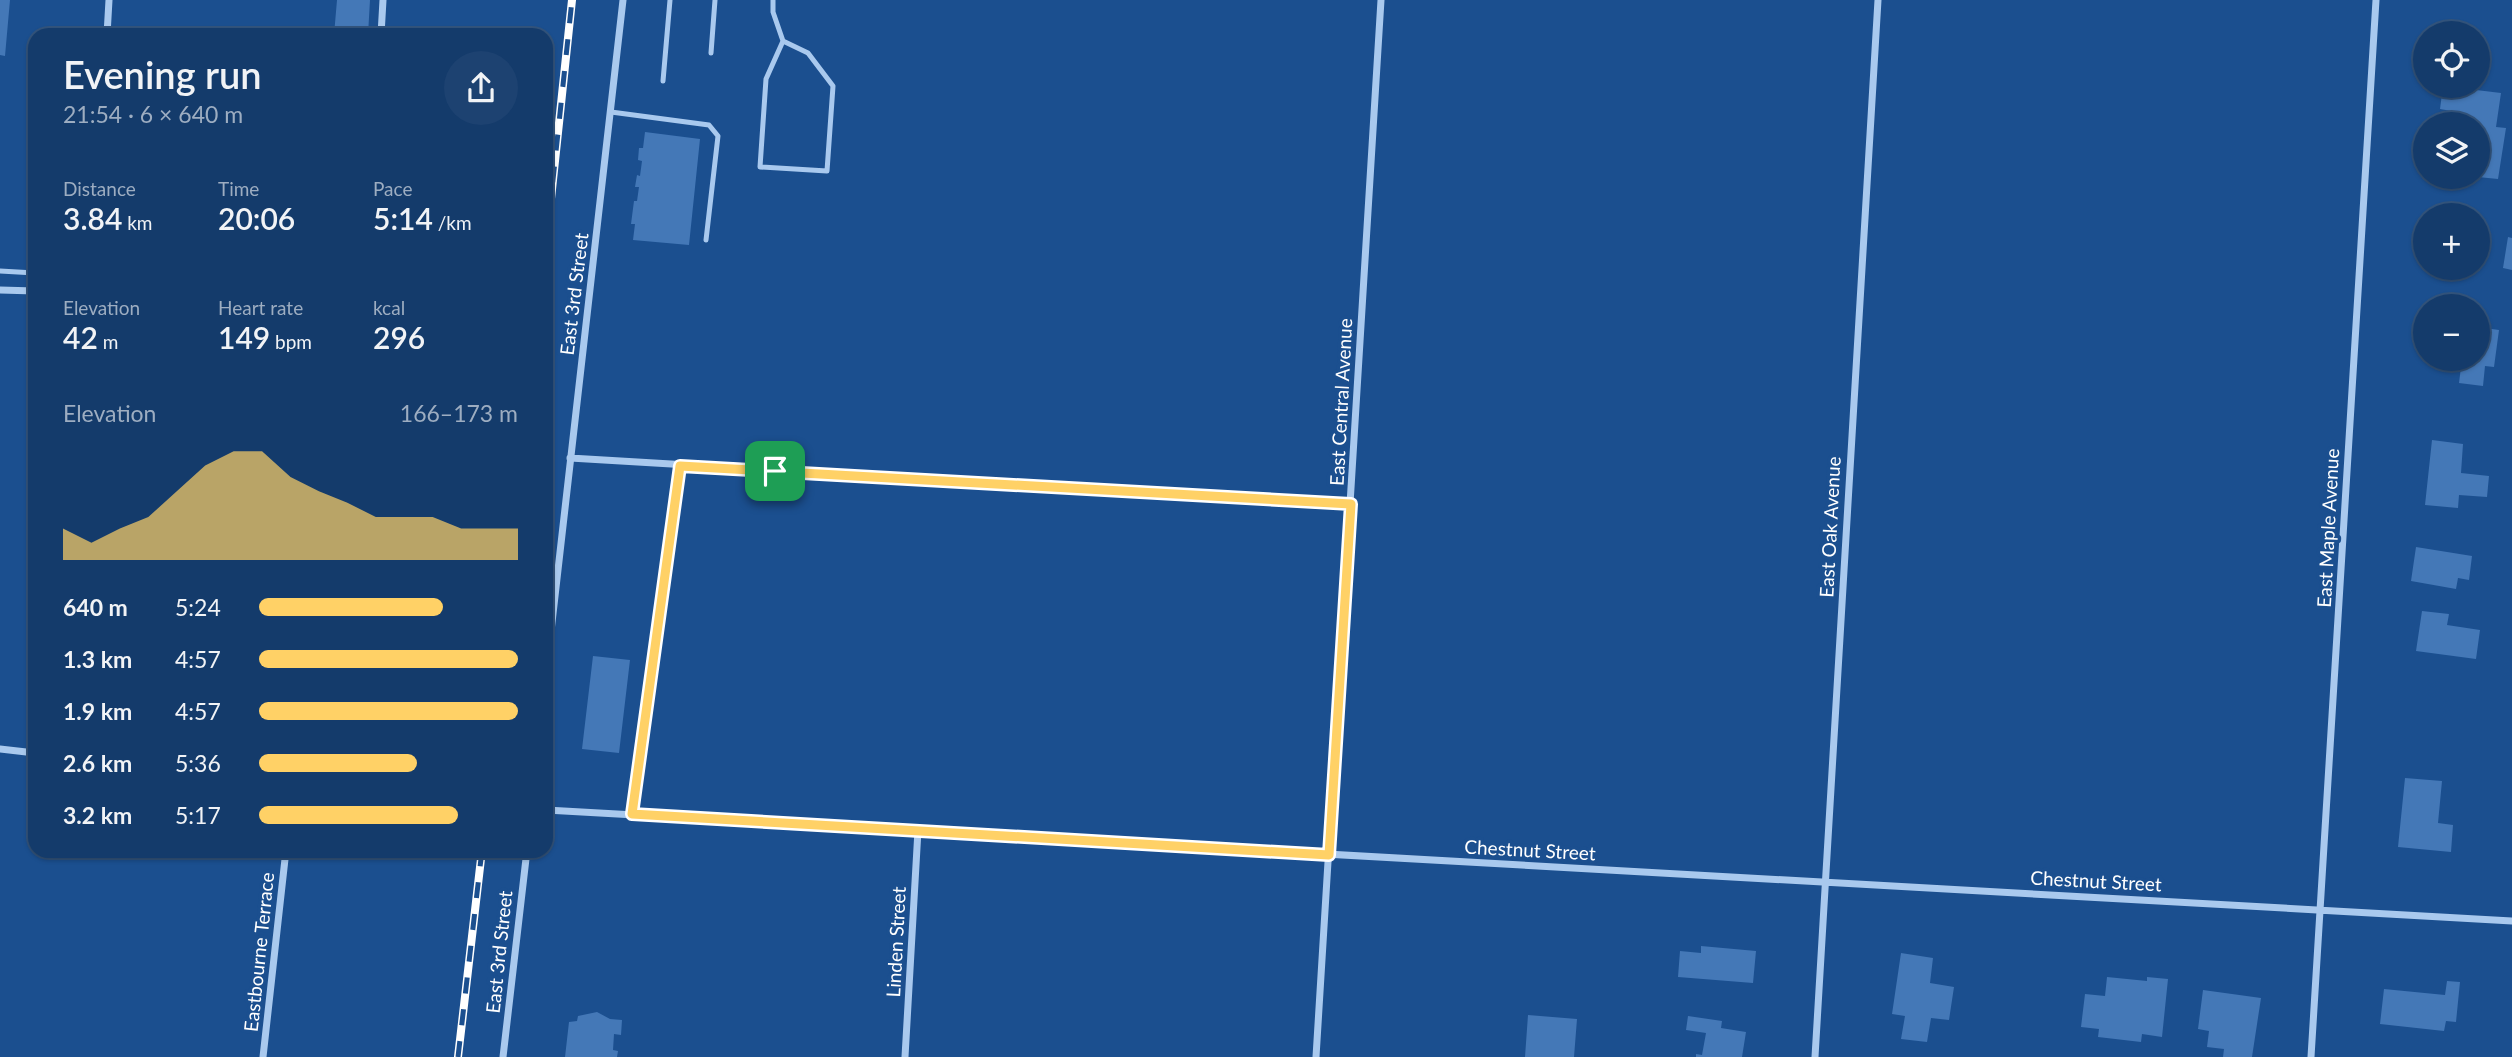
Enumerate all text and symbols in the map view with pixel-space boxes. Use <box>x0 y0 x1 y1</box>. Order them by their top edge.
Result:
map controls <box>2413 21 2490 371</box>
button: locate <box>2413 21 2490 98</box>
text: Evening run <box>63 51 262 97</box>
button: share <box>444 51 518 125</box>
text: 21:54 · 6 × 640 m <box>63 100 243 128</box>
button: layers <box>2413 112 2490 189</box>
text: Distance <box>63 177 136 200</box>
text: Time <box>218 177 259 200</box>
text: Pace <box>373 177 412 200</box>
text: 3.84 <box>63 200 122 236</box>
text: 20:06 <box>218 200 295 236</box>
text: 5:14 <box>373 200 433 236</box>
button: + <box>2413 203 2490 280</box>
text: km <box>122 211 152 234</box>
text: /km <box>433 211 472 234</box>
street label: East 3rd Street <box>555 231 592 357</box>
button: − <box>2413 294 2490 371</box>
text: Elevation <box>63 296 140 319</box>
text: Heart rate <box>218 296 303 319</box>
text: kcal <box>373 296 405 319</box>
street label: East Central Avenue <box>1325 318 1356 486</box>
text: 42 <box>63 319 98 355</box>
text: 149 <box>218 319 270 355</box>
text: 296 <box>373 319 425 355</box>
text: m <box>98 330 118 353</box>
text: bpm <box>270 330 312 353</box>
text: Elevation <box>63 399 156 427</box>
text: 166–173 m <box>400 399 518 427</box>
pin <box>745 441 805 501</box>
street label: East Maple Avenue <box>2312 448 2343 608</box>
icon: arrive <box>756 452 794 490</box>
street label: East Oak Avenue <box>1814 456 1845 598</box>
text: 640 m <box>63 593 128 621</box>
text: 5:24 <box>175 593 221 621</box>
text: 1.3 km <box>63 645 132 673</box>
text: 4:57 <box>175 645 221 673</box>
text: 1.9 km <box>63 697 132 725</box>
text: 4:57 <box>175 697 221 725</box>
text: 2.6 km <box>63 749 132 777</box>
text: 5:36 <box>175 749 221 777</box>
text: 3.2 km <box>63 801 132 829</box>
text: 5:17 <box>175 801 221 829</box>
street label: Chestnut Street <box>1464 835 1596 864</box>
street label: Chestnut Street <box>2030 866 2162 895</box>
street label: Eastbourne Terrace <box>239 871 278 1033</box>
street label: Linden Street <box>881 886 910 998</box>
street label: East 3rd Street <box>481 889 516 1014</box>

